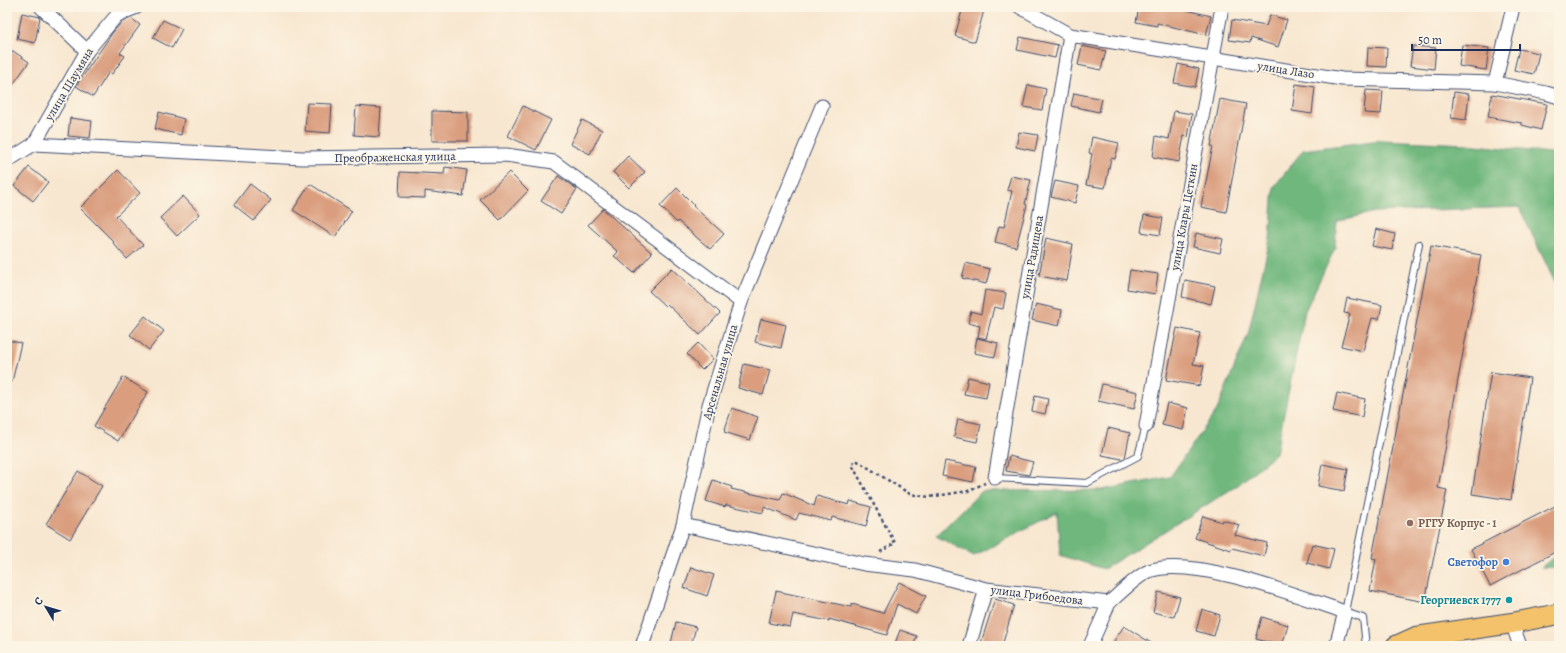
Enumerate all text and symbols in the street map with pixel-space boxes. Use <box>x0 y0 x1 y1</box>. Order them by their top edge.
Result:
scale bar <box>1412 26 1520 52</box>
text: 50 m <box>1418 32 1442 48</box>
street label: улица Шаумяна <box>40 44 97 124</box>
street label: улица Лазо <box>1255 57 1316 82</box>
street label: Преображенская улица <box>334 148 456 166</box>
street label: улица Клары Цеткин <box>1167 162 1201 273</box>
street label: улица Радищева <box>1017 214 1047 301</box>
street label: Арсенальная улица <box>698 322 741 423</box>
place label: РГГУ Корпус - 1 <box>1418 515 1497 531</box>
marker: РГГУ Корпус - 1 <box>1405 518 1415 528</box>
place label: Светофор <box>1447 554 1499 570</box>
marker: Светофор <box>1501 557 1511 567</box>
street label: улица Грибоедова <box>989 581 1085 609</box>
north arrow <box>26 587 66 627</box>
place label: Георгиевск 1777 <box>1420 592 1502 608</box>
text: С <box>31 594 47 608</box>
marker: Георгиевск 1777 <box>1504 595 1514 605</box>

